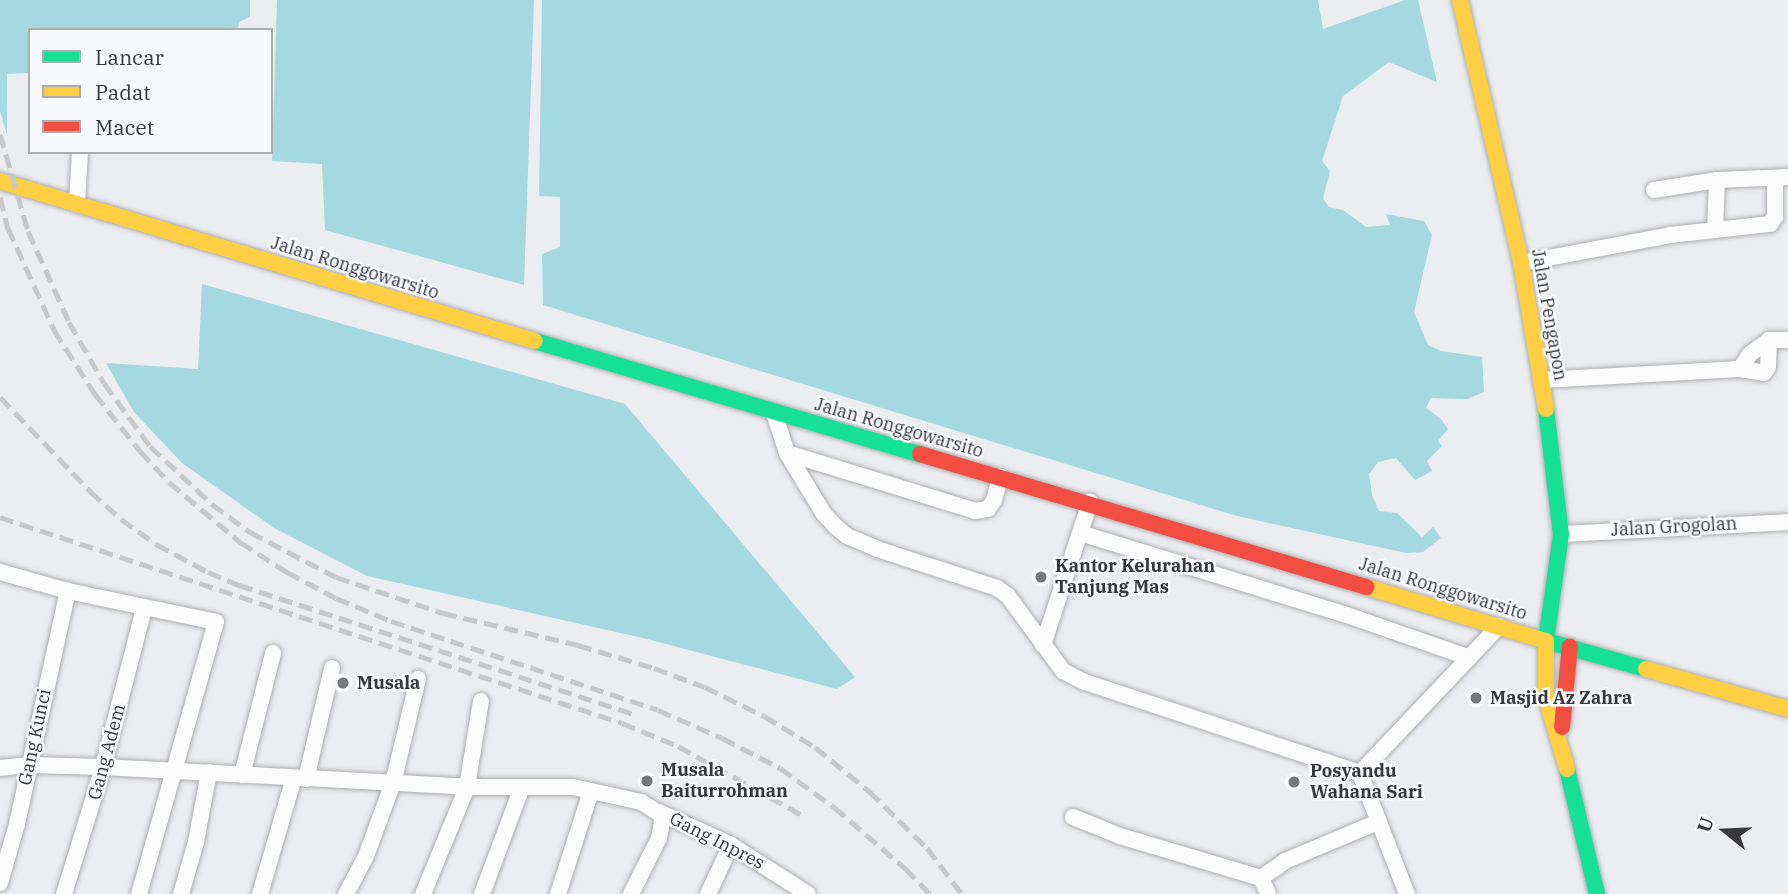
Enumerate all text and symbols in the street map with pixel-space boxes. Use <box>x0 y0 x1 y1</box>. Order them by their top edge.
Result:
legend <box>28 28 273 154</box>
text: Lancar <box>95 43 164 71</box>
text: Padat <box>95 78 151 106</box>
text: Macet <box>95 113 154 141</box>
street label: Jalan Ronggowarsito <box>268 232 442 304</box>
street label: Jalan Pengapon <box>1527 247 1571 383</box>
street label: Jalan Ronggowarsito <box>812 394 986 462</box>
street label: Jalan Grogolan <box>1610 513 1738 541</box>
street label: Jalan Ronggowarsito <box>1356 553 1530 625</box>
place label: Kantor Kelurahan Tanjung Mas <box>1055 556 1215 598</box>
marker: Kantor Kelurahan Tanjung Mas <box>1033 569 1049 585</box>
place label: Musala <box>357 672 420 694</box>
marker: Musala <box>335 675 351 691</box>
street label: Gang Kunci <box>14 687 56 787</box>
place label: Masjid Az Zahra <box>1490 687 1632 709</box>
marker: Masjid Az Zahra <box>1468 690 1484 706</box>
street label: Gang Adem <box>84 702 130 802</box>
place label: Musala Baiturrohman <box>661 760 788 802</box>
place label: Posyandu Wahana Sari <box>1310 761 1423 804</box>
marker: Posyandu Wahana Sari <box>1284 772 1304 792</box>
marker: Musala Baiturrohman <box>639 773 655 789</box>
north arrow <box>1690 796 1760 866</box>
street label: Gang Inpres <box>666 808 768 874</box>
text: U <box>1691 814 1719 835</box>

